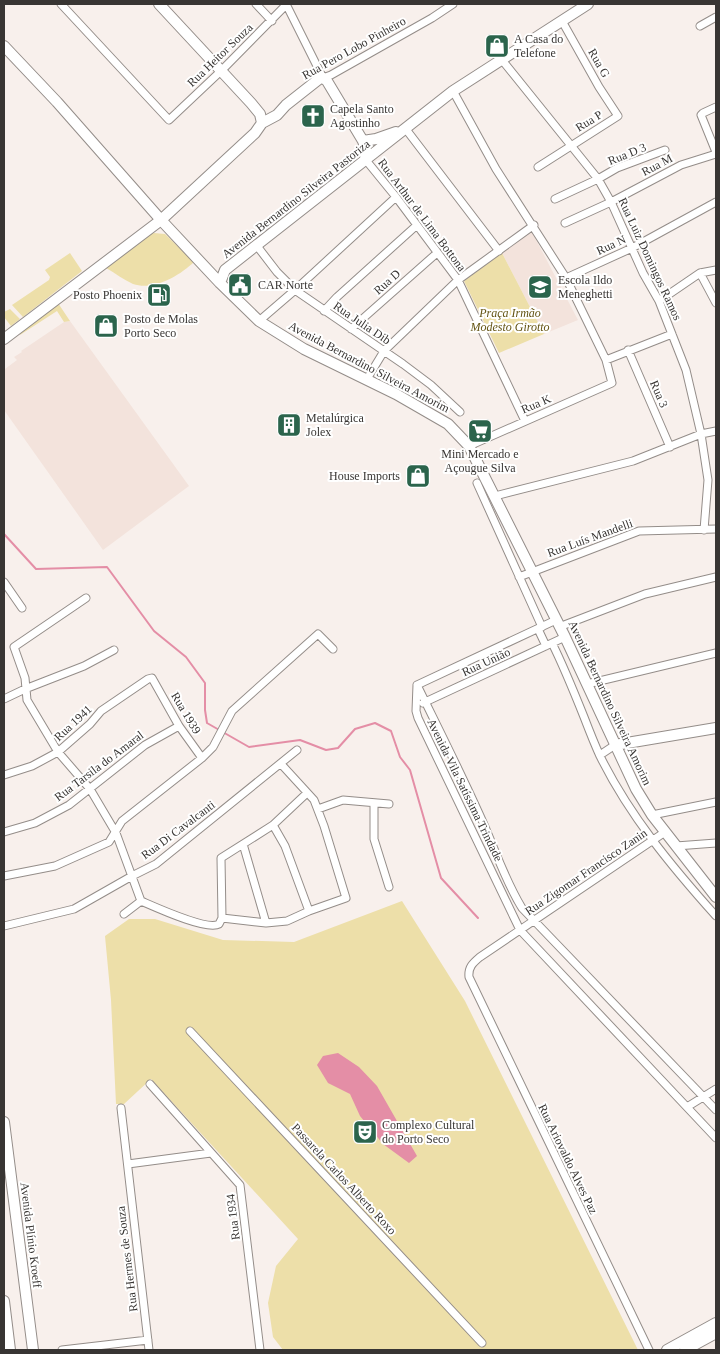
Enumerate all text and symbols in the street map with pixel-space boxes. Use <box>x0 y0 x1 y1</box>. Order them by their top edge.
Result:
street label: Rua Pero Lobo Pinheiro <box>300 14 408 82</box>
street label: Rua Heitor Souza <box>184 20 256 90</box>
place label: A Casa do Telefone <box>514 32 563 60</box>
shop icon: A Casa do Telefone <box>484 33 510 59</box>
street label: Rua G <box>585 46 613 80</box>
place label: Capela Santo Agostinho <box>330 102 394 130</box>
church icon: Capela Santo Agostinho <box>300 103 326 129</box>
street label: Rua P <box>573 107 605 135</box>
street label: Avenida Bernardino Silveira Pastoriza <box>219 136 373 261</box>
street label: Rua D 3 <box>606 140 648 168</box>
street label: Rua M <box>639 151 675 179</box>
street label: Rua Arthur de Lima Bottona <box>375 156 469 275</box>
street label: Rua Luiz Domingos Ramos <box>615 195 685 323</box>
street label: Rua N <box>594 232 628 258</box>
street label: Rua D <box>371 266 403 298</box>
public building icon: CAR Norte <box>227 272 253 298</box>
place label: Escola Ildo Meneghetti <box>558 273 613 301</box>
school or university icon: Escola Ildo Meneghetti <box>527 274 553 300</box>
place label: CAR Norte <box>258 278 313 292</box>
fuel station icon: Posto Phoenix <box>146 282 172 308</box>
place label: Posto Phoenix <box>73 288 142 302</box>
street label: Rua Julia Dib <box>331 299 393 347</box>
park label: Praça Irmão Modesto Girotto <box>469 306 550 334</box>
place label: Posto de Molas Porto Seco <box>124 312 198 340</box>
shop icon: Posto de Molas Porto Seco <box>93 313 119 339</box>
street label: Avenida Bernardino Silveira Amorim <box>286 319 452 416</box>
street label: Rua 3 <box>647 378 671 410</box>
street label: Rua K <box>519 391 553 416</box>
place label: Metalúrgica Jolex <box>306 411 364 439</box>
building icon: Metalúrgica Jolex <box>276 412 302 438</box>
supermarket icon: Mini Mercado e Açougue Silva <box>467 418 493 444</box>
place label: Mini Mercado e Açougue Silva <box>441 447 519 475</box>
shop icon: House Imports <box>405 463 431 489</box>
place label: House Imports <box>329 469 400 483</box>
street label: Rua Luís Mandelli <box>545 516 635 560</box>
street label: Avenida Bernardino Silveira Amorim <box>566 618 655 788</box>
street label: Rua União <box>460 645 512 679</box>
street label: Rua 1939 <box>168 690 204 736</box>
street label: Rua 1941 <box>51 702 95 744</box>
street label: Avenida Vila Satíssima Trindade <box>424 716 506 864</box>
street label: Rua Tarsila do Amaral <box>52 728 147 804</box>
street label: Rua Di Cavalcanti <box>138 797 218 862</box>
street label: Rua Zigomar Francisco Zanin <box>522 826 650 918</box>
street label: Rua Ariovaldo Alves Paz <box>535 1102 601 1216</box>
place label: Complexo Cultural do Porto Seco <box>382 1118 475 1146</box>
theatre icon: Complexo Cultural do Porto Seco <box>352 1119 378 1145</box>
street label: Passarela Carlos Alberto Roxo <box>289 1120 399 1238</box>
street label: Avenida Plínio Kroeff <box>18 1181 44 1289</box>
street label: Rua 1934 <box>223 1193 243 1241</box>
street label: Rua Hermes de Souza <box>113 1205 140 1313</box>

